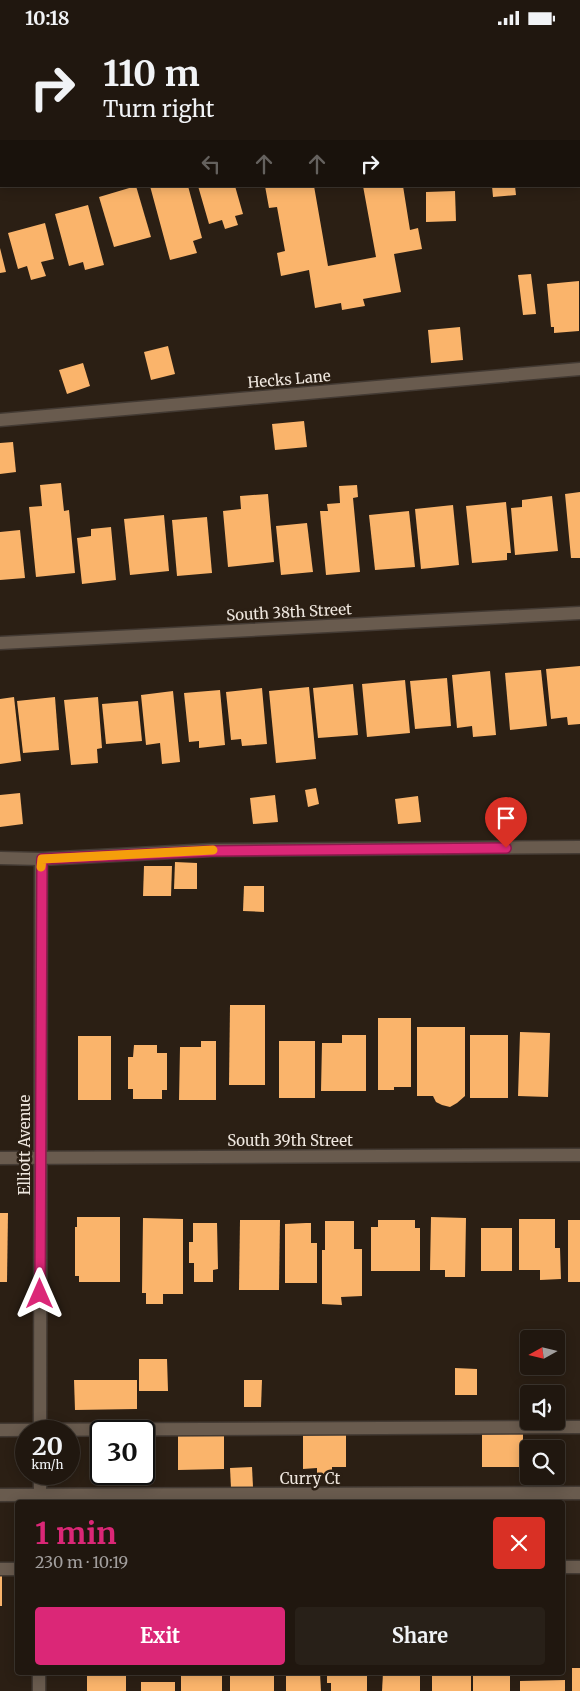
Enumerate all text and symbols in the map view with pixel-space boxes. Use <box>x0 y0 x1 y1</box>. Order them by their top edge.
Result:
text: 10:18 <box>25 6 70 30</box>
text: 110 m <box>103 52 200 96</box>
icon: right <box>20 55 85 120</box>
text: Turn right <box>103 95 214 123</box>
icon: left <box>197 150 225 178</box>
icon: ahead <box>250 150 278 178</box>
icon: ahead <box>303 150 331 178</box>
icon: right <box>356 150 384 178</box>
street label: Hecks Lane <box>247 366 331 392</box>
street label: South 38th Street <box>226 599 352 625</box>
pin <box>485 797 527 848</box>
icon: arrive <box>492 804 520 832</box>
street label: Elliott Avenue <box>15 1095 34 1195</box>
street label: South 39th Street <box>227 1131 353 1150</box>
position arrow <box>13 1267 65 1319</box>
north arrow <box>520 1330 565 1375</box>
map controls <box>520 1330 565 1485</box>
button: sound <box>520 1385 565 1430</box>
speed limit sign: 30 <box>90 1420 155 1485</box>
text: 20 <box>32 1430 63 1462</box>
button: search <box>520 1440 565 1485</box>
text: km/h <box>32 1457 63 1472</box>
street label: Curry Ct <box>280 1469 340 1488</box>
text: 1 min <box>35 1514 117 1552</box>
button: close <box>493 1517 545 1569</box>
text: 230 m · 10:19 <box>35 1552 128 1572</box>
button: Exit <box>35 1607 285 1665</box>
button: Share <box>295 1607 545 1665</box>

